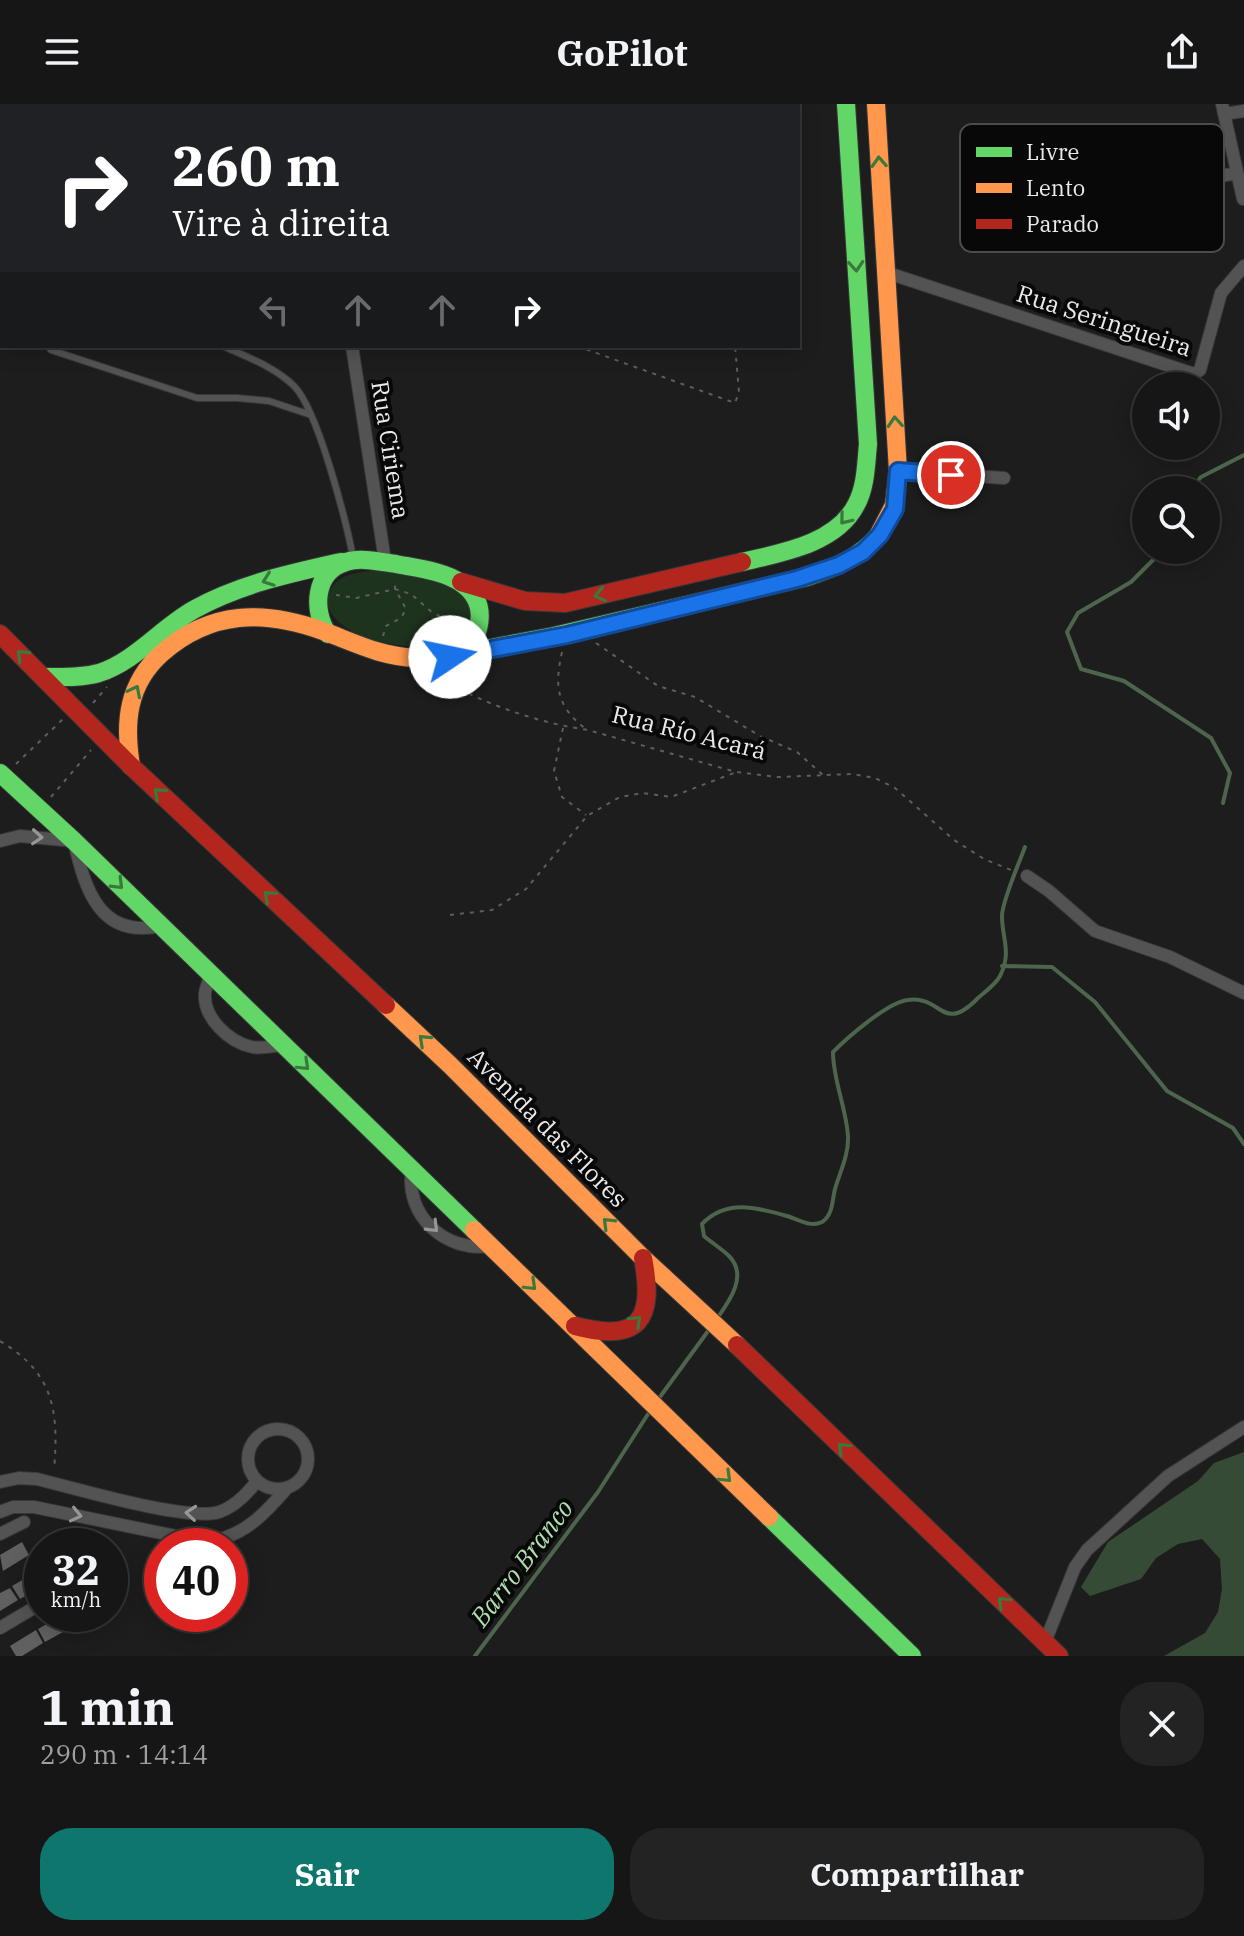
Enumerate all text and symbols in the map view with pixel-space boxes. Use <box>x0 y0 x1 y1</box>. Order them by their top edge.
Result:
text: GoPilot <box>556 29 688 76</box>
icon: menu <box>40 30 84 74</box>
icon: share <box>1160 30 1204 74</box>
legend <box>960 124 1224 252</box>
text: 260 m <box>172 129 340 201</box>
icon: right <box>40 136 144 240</box>
text: Livre <box>1026 137 1079 166</box>
one-way arrow <box>871 155 888 168</box>
text: Lento <box>1026 173 1085 202</box>
text: Vire à direita <box>172 199 390 246</box>
text: Parado <box>1026 209 1099 238</box>
one-way arrow <box>847 260 864 273</box>
street label: Rua Seringueira <box>1013 277 1196 363</box>
icon: left <box>252 288 296 332</box>
icon: ahead <box>336 288 380 332</box>
icon: ahead <box>420 288 464 332</box>
icon: right <box>504 288 548 332</box>
map controls <box>1132 372 1220 564</box>
button: sound <box>1132 372 1220 460</box>
street label: Rua Ciriema <box>364 378 418 521</box>
one-way arrow <box>886 415 903 428</box>
pin <box>917 441 985 509</box>
icon: arrive <box>929 453 973 497</box>
button: search <box>1132 476 1220 564</box>
one-way arrow <box>841 510 855 525</box>
one-way arrow <box>262 571 276 587</box>
one-way arrow <box>594 585 607 602</box>
position arrow <box>408 615 492 699</box>
one-way arrow <box>17 650 31 665</box>
one-way arrow <box>125 684 141 699</box>
street label: Rua Río Acará <box>609 697 770 767</box>
one-way arrow <box>154 788 169 802</box>
one-way arrow <box>31 828 44 845</box>
one-way arrow <box>109 875 123 889</box>
one-way arrow <box>263 891 278 905</box>
one-way arrow <box>419 1035 433 1050</box>
street label: Avenida das Flores <box>461 1041 634 1214</box>
one-way arrow <box>295 1056 309 1070</box>
one-way arrow <box>423 1218 438 1232</box>
one-way arrow <box>603 1218 618 1232</box>
one-way arrow <box>522 1276 536 1290</box>
one-way arrow <box>626 1315 641 1330</box>
one-way arrow <box>838 1443 852 1457</box>
one-way arrow <box>717 1467 731 1482</box>
water label: Barro Branco <box>462 1492 580 1634</box>
one-way arrow <box>184 1504 197 1521</box>
one-way arrow <box>69 1506 82 1523</box>
speed limit sign: 40 <box>144 1528 248 1632</box>
text: 32 <box>52 1544 100 1596</box>
text: km/h <box>51 1586 101 1613</box>
one-way arrow <box>998 1596 1012 1611</box>
text: 1 min <box>40 1676 174 1738</box>
button: close <box>1120 1682 1204 1766</box>
text: 290 m · 14:14 <box>40 1737 208 1771</box>
button: Sair <box>40 1828 614 1920</box>
button: Compartilhar <box>630 1828 1204 1920</box>

